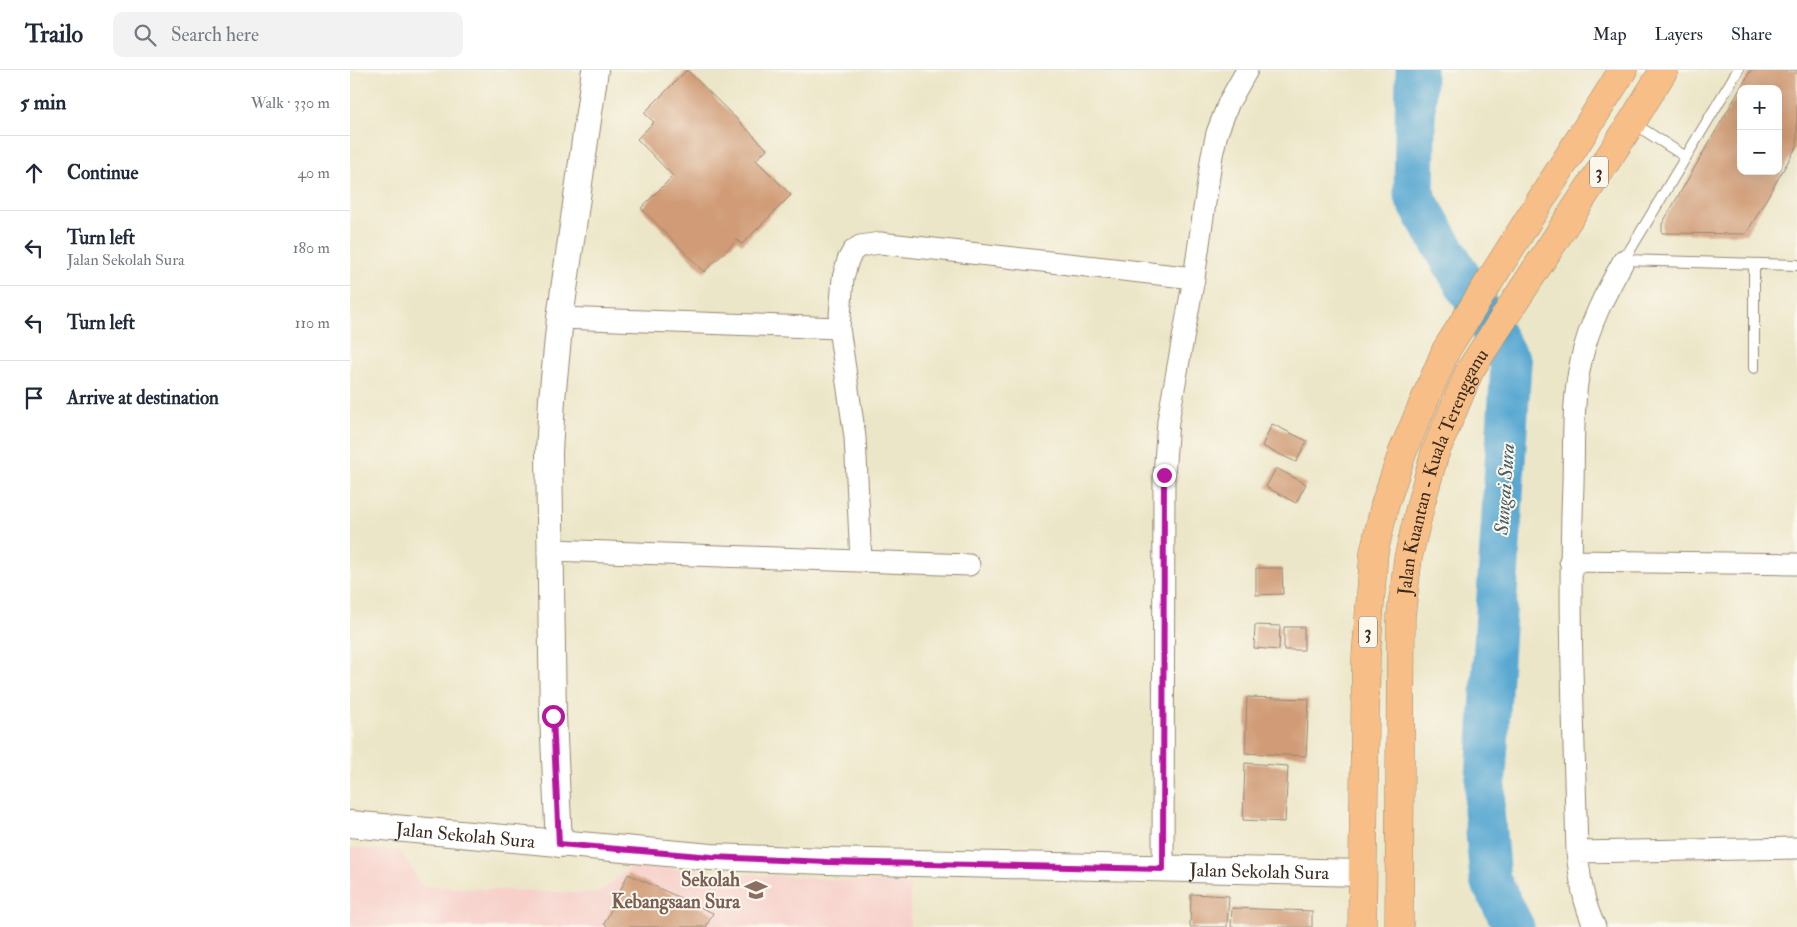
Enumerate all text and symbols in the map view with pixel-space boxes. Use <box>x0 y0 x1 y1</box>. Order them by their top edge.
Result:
search box <box>113 12 463 57</box>
text: Trailo <box>25 19 83 50</box>
icon: search <box>131 21 159 49</box>
text: Search here <box>171 23 259 47</box>
text: Map <box>1593 23 1627 46</box>
text: Layers <box>1655 23 1703 46</box>
text: Share <box>1731 23 1772 46</box>
map controls <box>1737 85 1782 175</box>
button: + <box>1737 85 1782 130</box>
text: 5 min <box>20 89 66 116</box>
text: Walk · 330 m <box>251 93 330 113</box>
button: − <box>1737 130 1782 175</box>
road number: 3 <box>1590 156 1608 188</box>
icon: ahead <box>20 159 48 187</box>
text: Continue <box>67 161 138 185</box>
text: 40 m <box>297 163 330 183</box>
text: Turn left <box>67 226 135 250</box>
icon: left <box>20 234 48 262</box>
text: 180 m <box>293 238 330 258</box>
text: Jalan Sekolah Sura <box>67 250 185 270</box>
icon: left <box>20 309 48 337</box>
text: Turn left <box>67 311 135 335</box>
text: 110 m <box>295 313 330 333</box>
street label: Jalan Kuantan - Kuala Terengganu <box>1393 344 1494 597</box>
icon: arrive <box>20 384 48 412</box>
text: Arrive at destination <box>67 386 219 410</box>
water label: Sungai Sura <box>1489 442 1520 537</box>
route end <box>1153 464 1176 487</box>
road number: 3 <box>1359 616 1377 648</box>
route start <box>542 705 565 728</box>
street label: Jalan Sekolah Sura <box>394 817 536 854</box>
street label: Jalan Sekolah Sura <box>1188 858 1330 885</box>
place label: Sekolah Kebangsaan Sura <box>612 868 741 915</box>
school or university icon: Sekolah Kebangsaan Sura <box>743 877 769 903</box>

